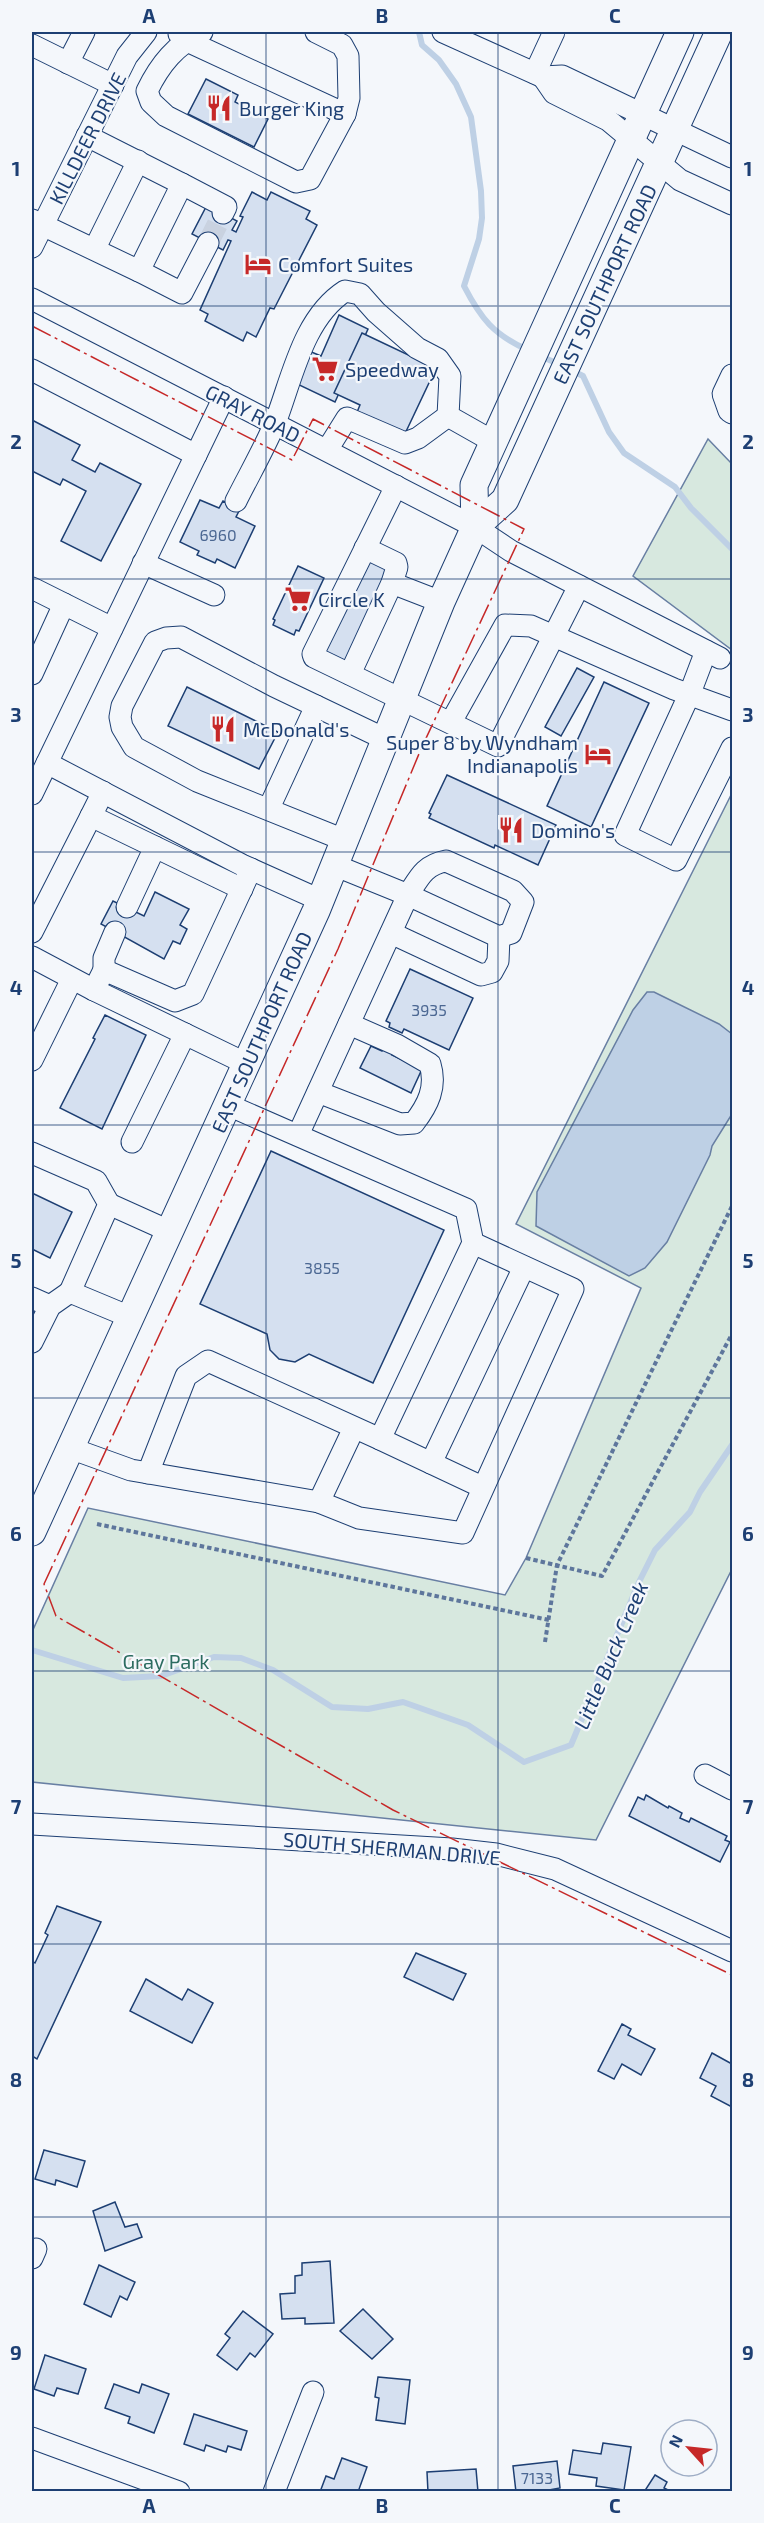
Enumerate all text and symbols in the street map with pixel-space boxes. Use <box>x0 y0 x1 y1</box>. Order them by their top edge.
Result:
text: A <box>142 3 156 27</box>
text: B <box>376 3 388 27</box>
text: C <box>609 3 621 27</box>
street label: KILLDEER DRIVE <box>44 68 130 208</box>
restaurant icon: Burger King <box>204 93 234 123</box>
place label: Burger King <box>239 96 344 120</box>
text: 1 <box>12 156 20 180</box>
text: 1 <box>744 156 752 180</box>
street label: EAST SOUTHPORT ROAD <box>547 180 661 388</box>
hotel icon: Comfort Suites <box>243 249 273 279</box>
place label: Comfort Suites <box>278 252 413 276</box>
supermarket icon: Speedway <box>310 354 340 384</box>
place label: Speedway <box>345 357 439 381</box>
street label: GRAY ROAD <box>202 379 304 447</box>
text: 2 <box>10 429 22 453</box>
text: 2 <box>742 429 754 453</box>
house number: 6960 <box>199 525 237 544</box>
supermarket icon: Circle K <box>283 584 313 614</box>
place label: Circle K <box>318 587 385 611</box>
text: 3 <box>10 702 22 726</box>
text: 3 <box>742 702 754 726</box>
restaurant icon: McDonald's <box>208 714 238 744</box>
place label: McDonald's <box>243 717 349 741</box>
place label: Super 8 by Wyndham Indianapolis <box>386 730 578 777</box>
hotel icon: Super 8 by Wyndham Indianapolis <box>583 739 613 769</box>
restaurant icon: Domino's <box>496 815 526 845</box>
place label: Domino's <box>531 818 615 842</box>
street label: EAST SOUTHPORT ROAD <box>206 928 316 1136</box>
text: 4 <box>10 975 23 999</box>
text: 4 <box>742 975 755 999</box>
house number: 3935 <box>411 1000 447 1019</box>
text: 5 <box>10 1248 22 1272</box>
text: 5 <box>742 1248 754 1272</box>
house number: 3855 <box>304 1258 340 1277</box>
text: 6 <box>10 1521 22 1545</box>
text: 6 <box>742 1521 754 1545</box>
water label: Little Buck Creek <box>568 1577 652 1733</box>
park label: Gray Park <box>122 1649 210 1673</box>
text: 7 <box>11 1794 22 1818</box>
text: 7 <box>743 1794 754 1818</box>
street label: SOUTH SHERMAN DRIVE <box>282 1827 502 1869</box>
text: 8 <box>10 2067 22 2091</box>
text: 8 <box>742 2067 754 2091</box>
text: 9 <box>10 2340 22 2364</box>
text: 9 <box>742 2340 754 2364</box>
north arrow <box>659 2418 719 2478</box>
text: N <box>664 2431 686 2450</box>
house number: 7133 <box>521 2468 553 2487</box>
text: A <box>142 2493 156 2517</box>
text: B <box>376 2493 388 2517</box>
text: C <box>609 2493 621 2517</box>

